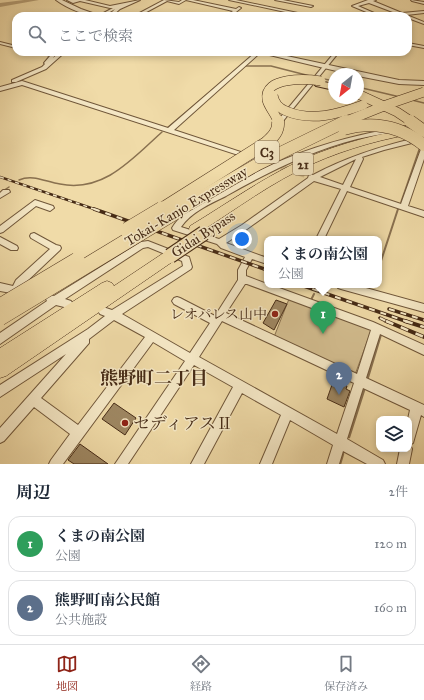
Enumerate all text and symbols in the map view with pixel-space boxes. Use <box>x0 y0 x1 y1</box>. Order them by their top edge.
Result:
search box <box>12 12 412 56</box>
icon: search <box>26 23 48 45</box>
text: ここで検索 <box>58 27 133 45</box>
north arrow <box>328 68 364 104</box>
road number: C3 <box>255 141 279 163</box>
road number: 21 <box>293 153 313 175</box>
street label: Tokai-Kanjo Expressway <box>122 163 251 250</box>
street label: Gidai Bypass <box>168 207 238 261</box>
your location <box>232 229 252 249</box>
popup <box>264 236 382 288</box>
text: くまの南公園 <box>278 245 368 263</box>
text: 公園 <box>278 266 304 282</box>
pin: 1 <box>310 301 336 334</box>
place label: レオパレス山中 <box>170 306 267 323</box>
marker: レオパレス山中 <box>270 309 280 319</box>
pin: 2 <box>326 362 352 395</box>
district label: 熊野町二丁目 <box>100 367 208 389</box>
place label: セディアスⅡ <box>133 413 233 434</box>
map controls <box>376 416 412 452</box>
button: layers <box>376 416 412 452</box>
marker: セディアスⅡ <box>120 418 130 428</box>
text: 周辺 <box>16 482 50 503</box>
text: 2件 <box>389 484 408 500</box>
text: くまの南公園 <box>55 527 145 545</box>
text: 1 <box>27 536 33 552</box>
text: 120 m <box>374 536 407 552</box>
text: 公園 <box>55 548 81 564</box>
text: 熊野町南公民館 <box>55 591 160 609</box>
text: 2 <box>27 600 33 616</box>
text: 160 m <box>374 600 407 616</box>
text: 公共施設 <box>55 612 107 628</box>
tab: 地図 <box>56 653 78 693</box>
tab: 経路 <box>190 653 212 693</box>
tab: 保存済み <box>324 653 368 693</box>

